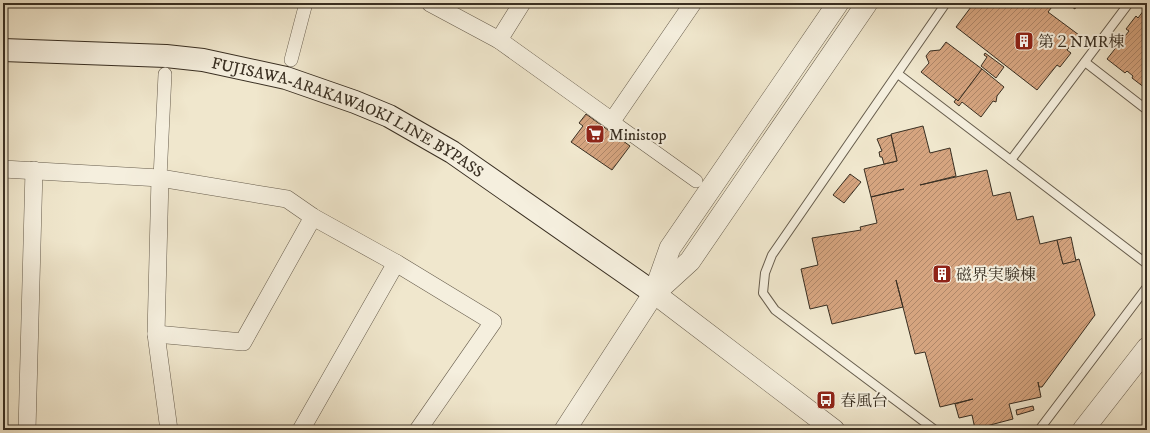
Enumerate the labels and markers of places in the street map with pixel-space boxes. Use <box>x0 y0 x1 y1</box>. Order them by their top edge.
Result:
building icon: 第２NMR棟 <box>1013 30 1035 52</box>
place label: 第２NMR棟 <box>1038 32 1124 52</box>
supermarket icon: Ministop <box>584 123 606 145</box>
place label: Ministop <box>609 125 667 145</box>
building icon: 磁界実験棟 <box>931 263 953 285</box>
place label: 磁界実験棟 <box>956 265 1036 285</box>
bus stop icon: 春風台 <box>815 389 837 411</box>
place label: 春風台 <box>840 391 888 411</box>

